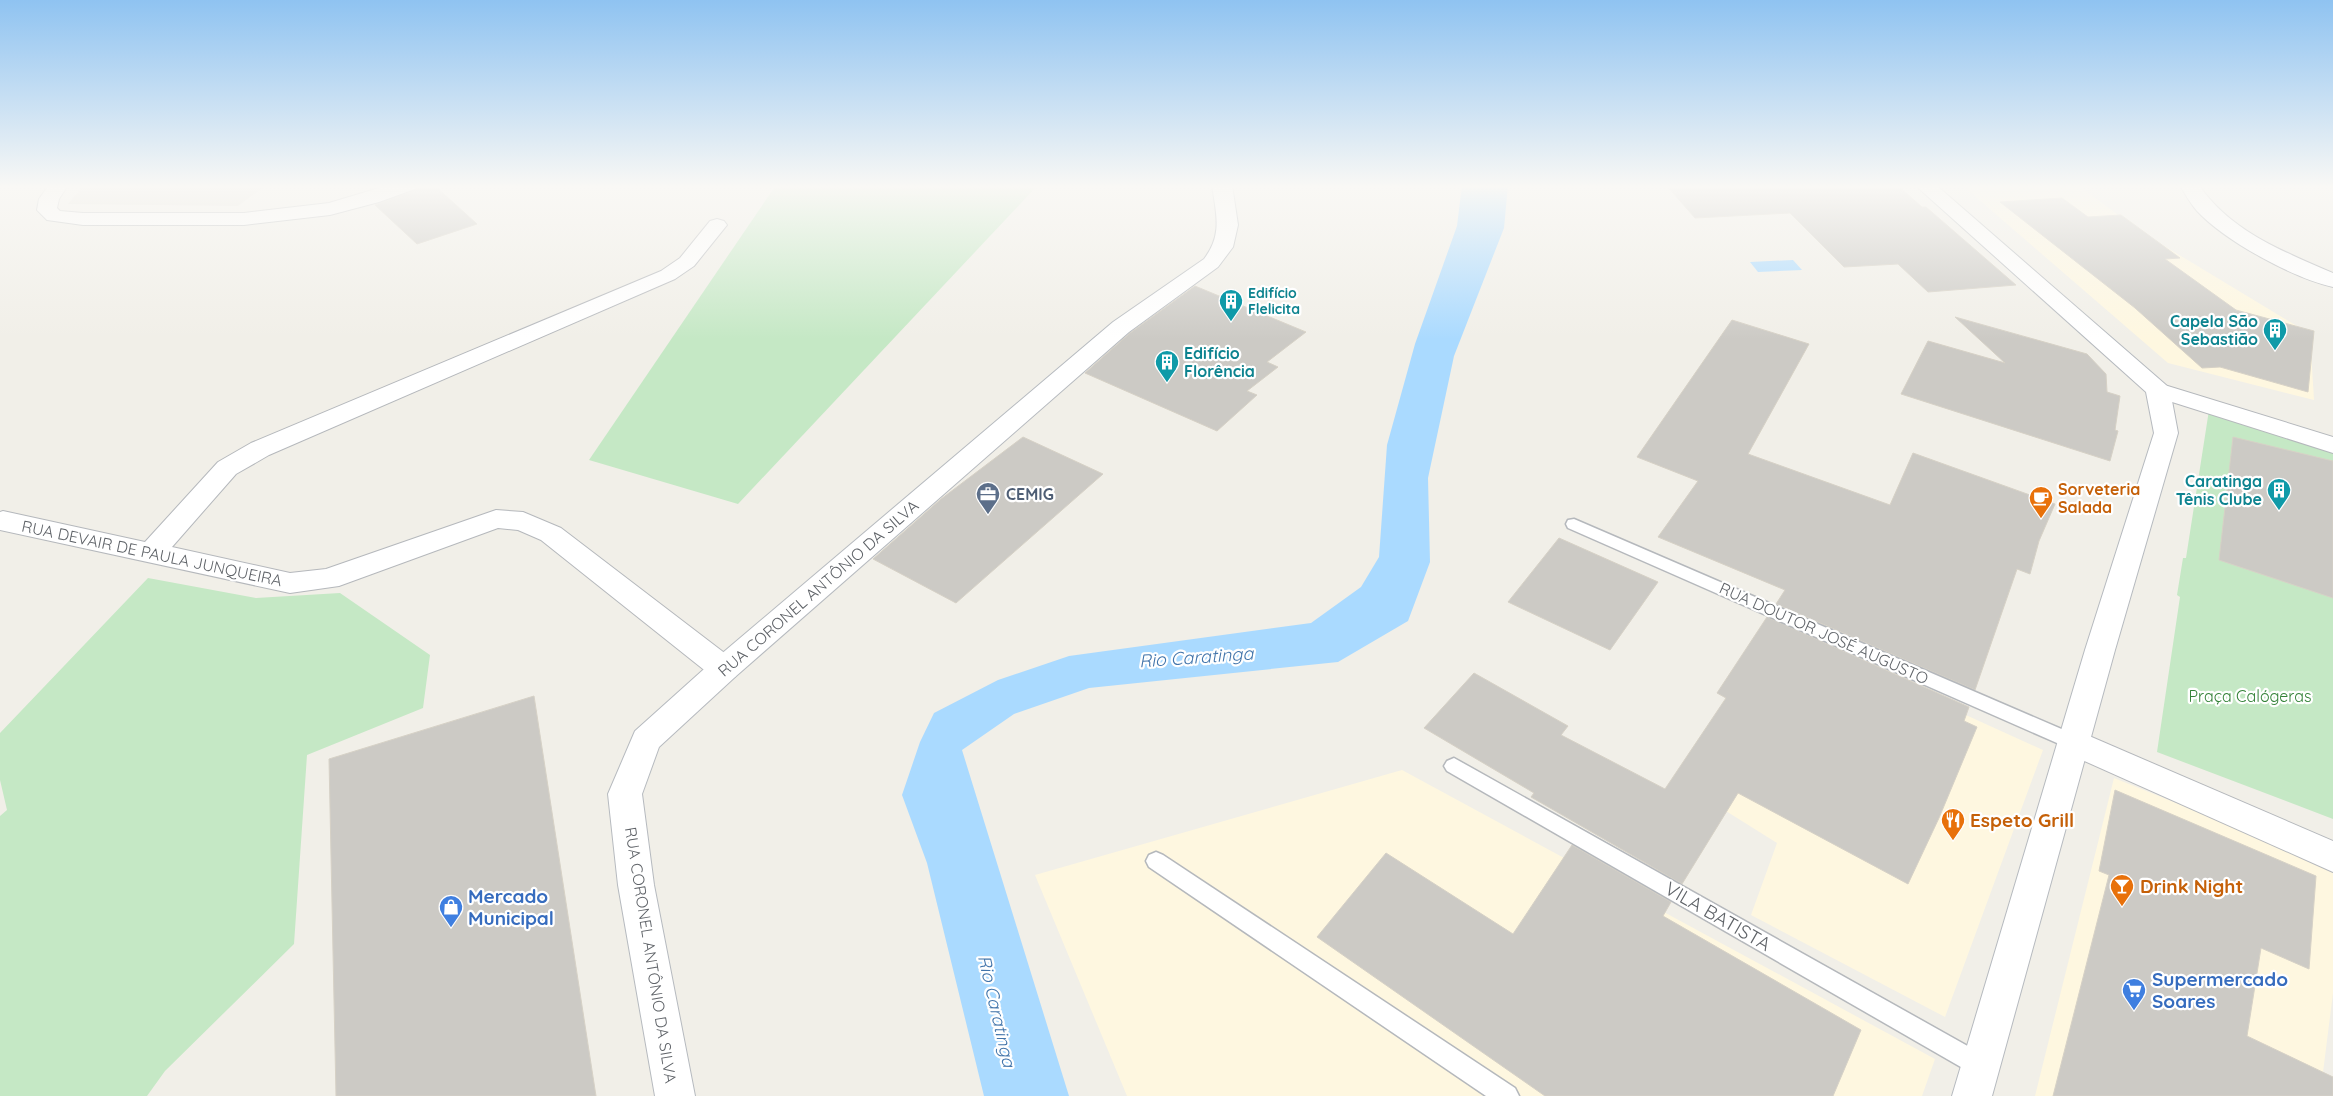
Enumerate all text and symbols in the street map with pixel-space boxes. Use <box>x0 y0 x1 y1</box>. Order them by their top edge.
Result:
place label: Edifício Flelicita <box>1248 284 1300 318</box>
building icon: Edifício Flelicita <box>1218 288 1244 322</box>
place label: Capela São Sebastião <box>2170 311 2258 349</box>
building icon: Capela São Sebastião <box>2262 317 2288 351</box>
place label: Edifício Florência <box>1184 343 1255 381</box>
building icon: Edifício Florência <box>1154 349 1180 383</box>
place label: Caratinga Tênis Clube <box>2176 471 2262 509</box>
building icon: Caratinga Tênis Clube <box>2266 477 2292 511</box>
place label: Sorveteria Salada <box>2058 479 2140 517</box>
office icon: CEMIG <box>975 481 1001 515</box>
place label: CEMIG <box>1006 484 1054 504</box>
cafe icon: Sorveteria Salada <box>2028 485 2054 519</box>
street label: RUA CORONEL ANTÔNIO DA SILVA <box>714 495 922 681</box>
street label: RUA DEVAIR DE PAULA JUNQUEIRA <box>20 516 284 590</box>
street label: RUA DOUTOR JOSÉ AUGUSTO <box>1716 578 1932 688</box>
water label: Rio Caratinga <box>1138 641 1255 672</box>
park label: Praça Calógeras <box>2189 686 2311 706</box>
restaurant icon: Espeto Grill <box>1940 807 1966 841</box>
place label: Espeto Grill <box>1970 808 2074 832</box>
street label: RUA CORONEL ANTÔNIO DA SILVA <box>621 825 681 1085</box>
bar icon: Drink Night <box>2109 873 2135 907</box>
place label: Drink Night <box>2140 874 2243 898</box>
street label: VILA BATISTA <box>1661 876 1775 956</box>
place label: Mercado Municipal <box>468 884 554 930</box>
shop icon: Mercado Municipal <box>438 894 464 928</box>
water label: Rio Caratinga <box>973 953 1021 1070</box>
place label: Supermercado Soares <box>2152 967 2288 1013</box>
supermarket icon: Supermercado Soares <box>2121 977 2147 1011</box>

